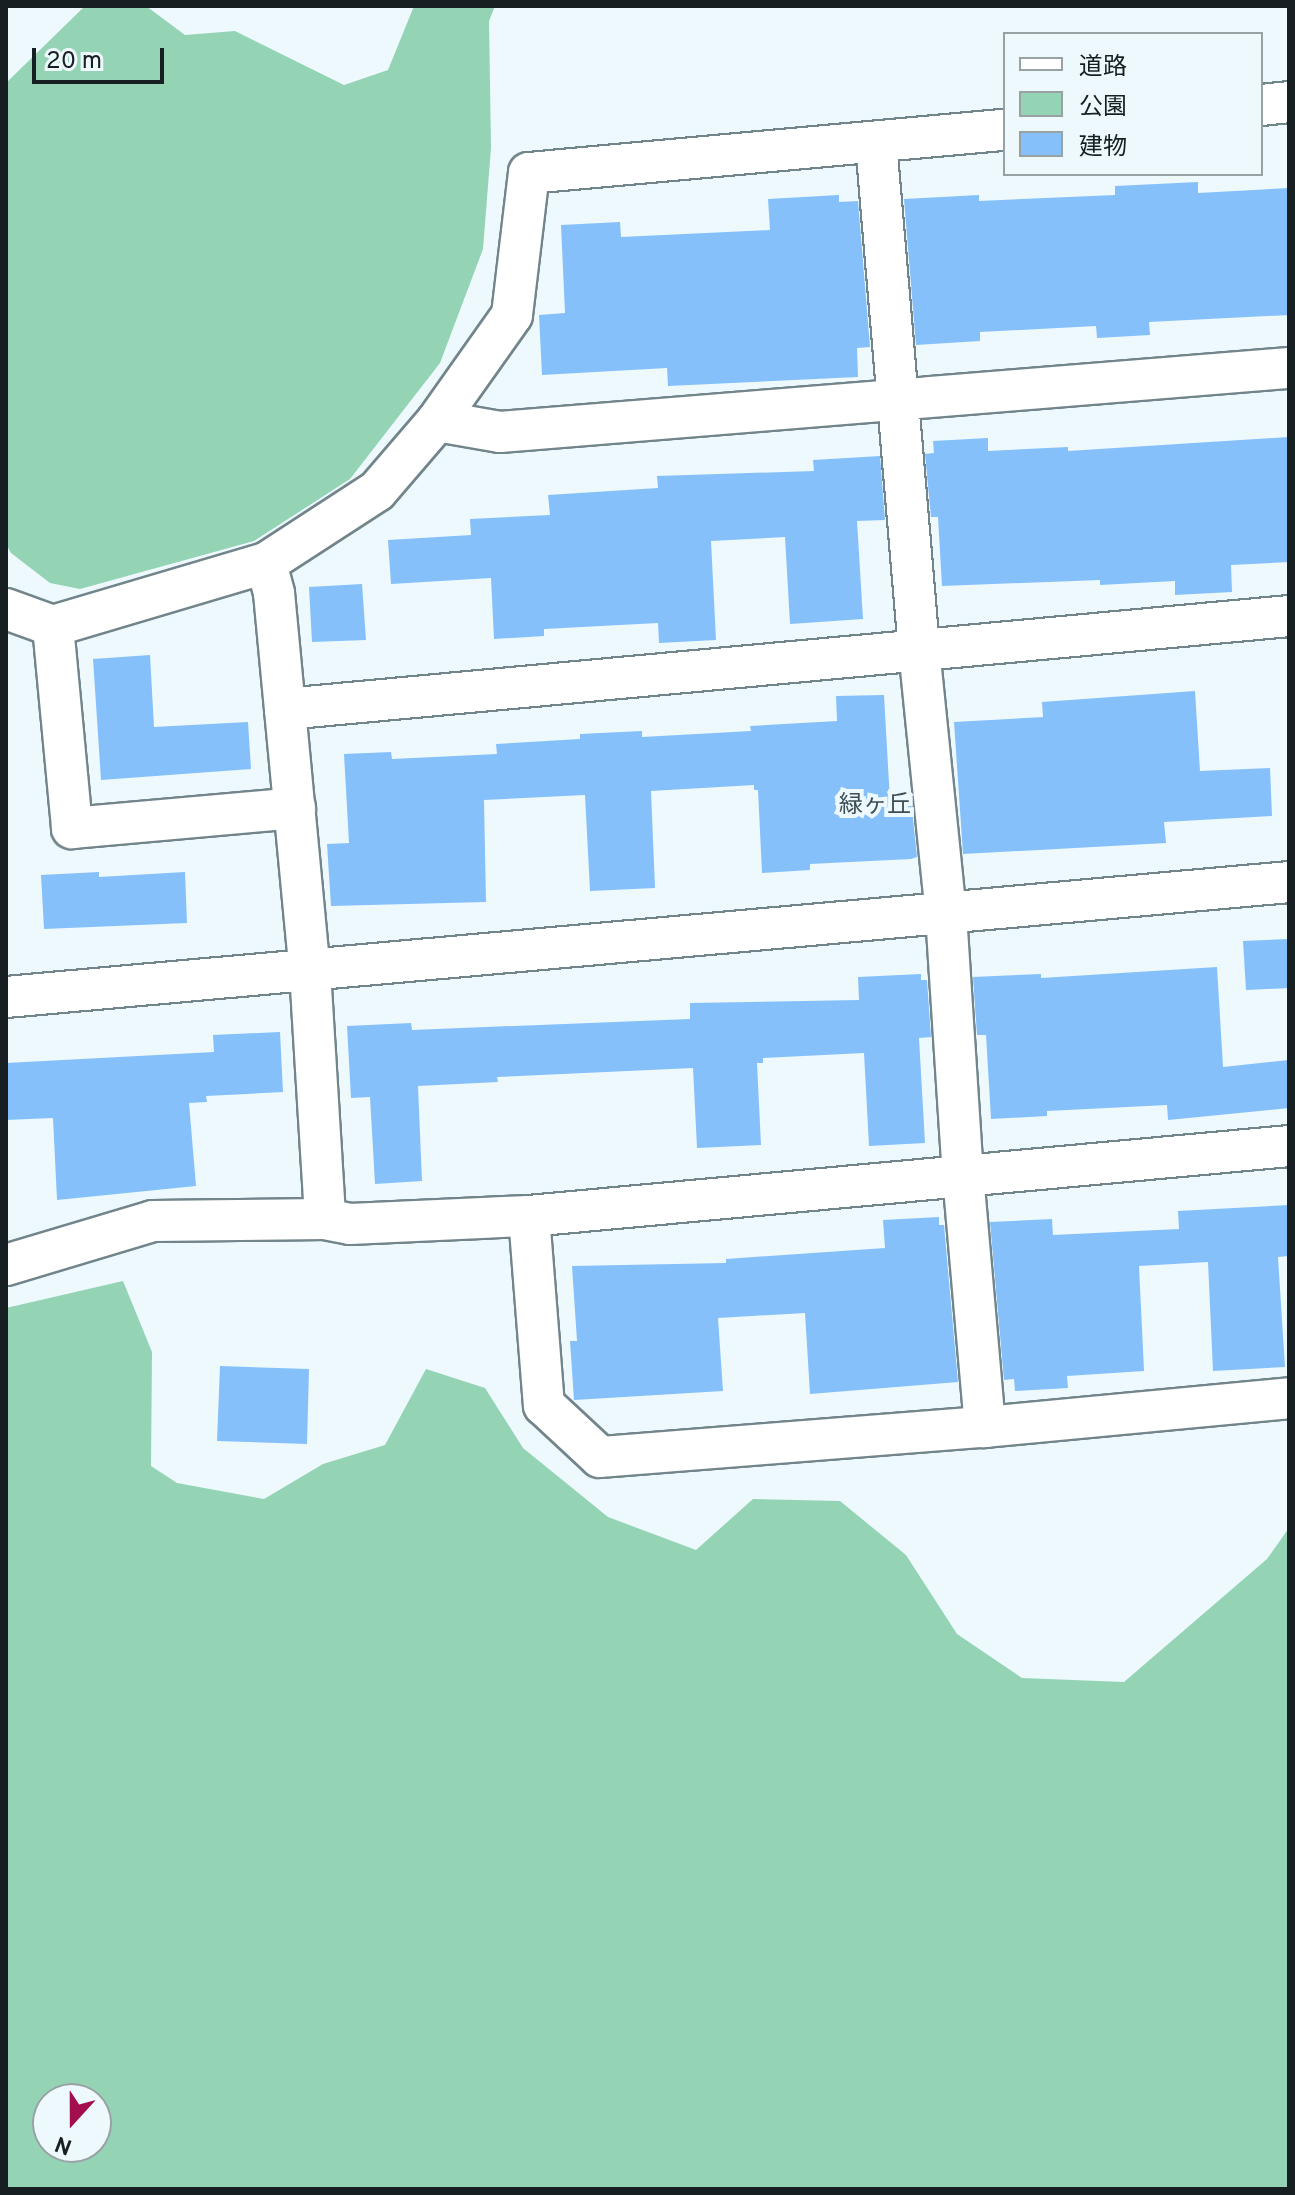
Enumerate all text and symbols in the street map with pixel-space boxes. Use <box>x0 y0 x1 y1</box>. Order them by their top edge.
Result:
scale bar <box>36 32 168 82</box>
legend <box>1003 32 1263 176</box>
text: 20 m <box>46 47 102 77</box>
text: 道路 <box>1079 53 1127 83</box>
text: 公園 <box>1079 93 1127 123</box>
text: 建物 <box>1079 133 1127 163</box>
district label: 緑ヶ丘 <box>839 793 911 821</box>
north arrow <box>32 2083 112 2163</box>
text: N <box>52 2129 76 2159</box>

